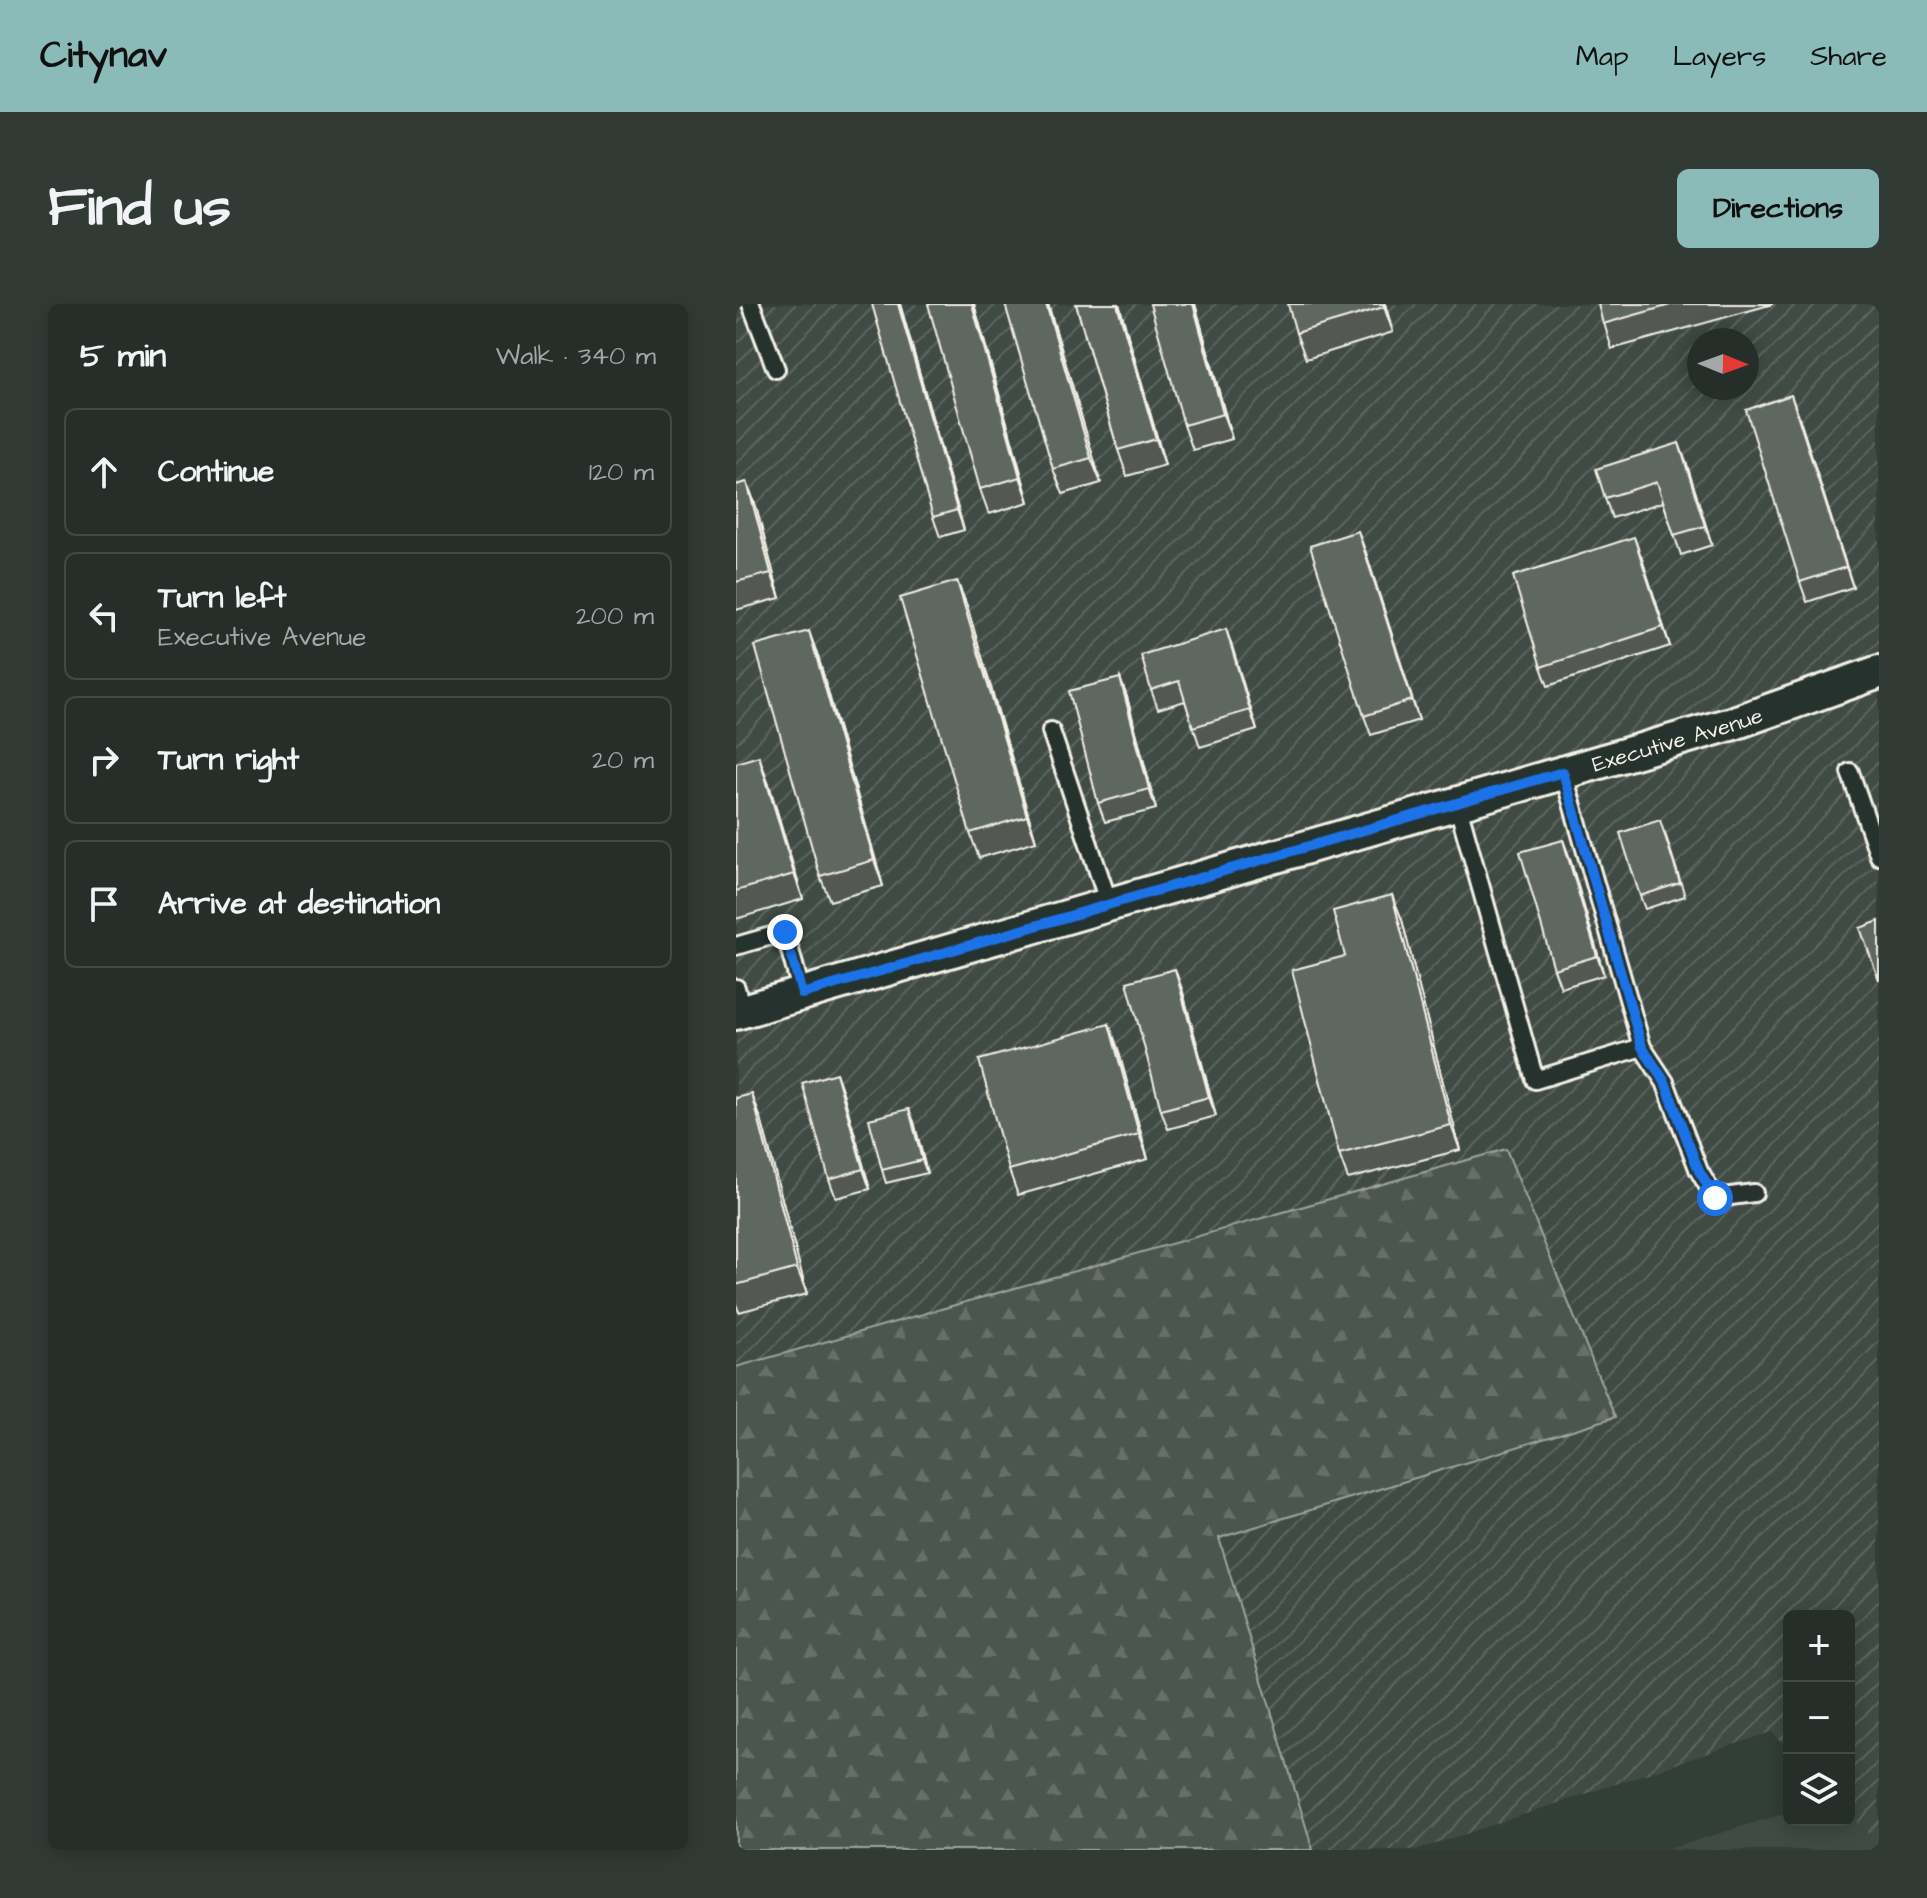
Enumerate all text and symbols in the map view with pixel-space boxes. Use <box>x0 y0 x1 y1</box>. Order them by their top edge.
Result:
text: Citynav <box>40 30 167 82</box>
text: Map <box>1576 37 1629 76</box>
text: Layers <box>1673 37 1766 76</box>
text: Share <box>1810 37 1887 76</box>
text: Find us <box>48 169 231 247</box>
button: Directions <box>1677 169 1879 248</box>
north arrow <box>1687 328 1759 400</box>
text: 5 min <box>80 332 166 380</box>
text: Walk · 340 m <box>496 338 656 374</box>
icon: ahead <box>82 450 126 494</box>
text: Continue <box>158 451 274 493</box>
text: 120 m <box>589 454 654 490</box>
text: Turn left <box>158 577 286 619</box>
icon: left <box>82 594 126 638</box>
text: 200 m <box>576 598 654 634</box>
text: Executive Avenue <box>158 619 366 655</box>
street label: Executive Avenue <box>1589 700 1767 780</box>
icon: right <box>82 738 126 782</box>
text: Turn right <box>158 739 299 781</box>
text: 20 m <box>592 742 654 778</box>
icon: arrive <box>82 882 126 926</box>
text: Arrive at destination <box>158 883 440 925</box>
route end <box>767 914 803 950</box>
route start <box>1697 1180 1733 1216</box>
map controls <box>1783 1610 1855 1826</box>
button: + <box>1783 1610 1855 1682</box>
button: − <box>1783 1682 1855 1754</box>
button: layers <box>1783 1754 1855 1826</box>

